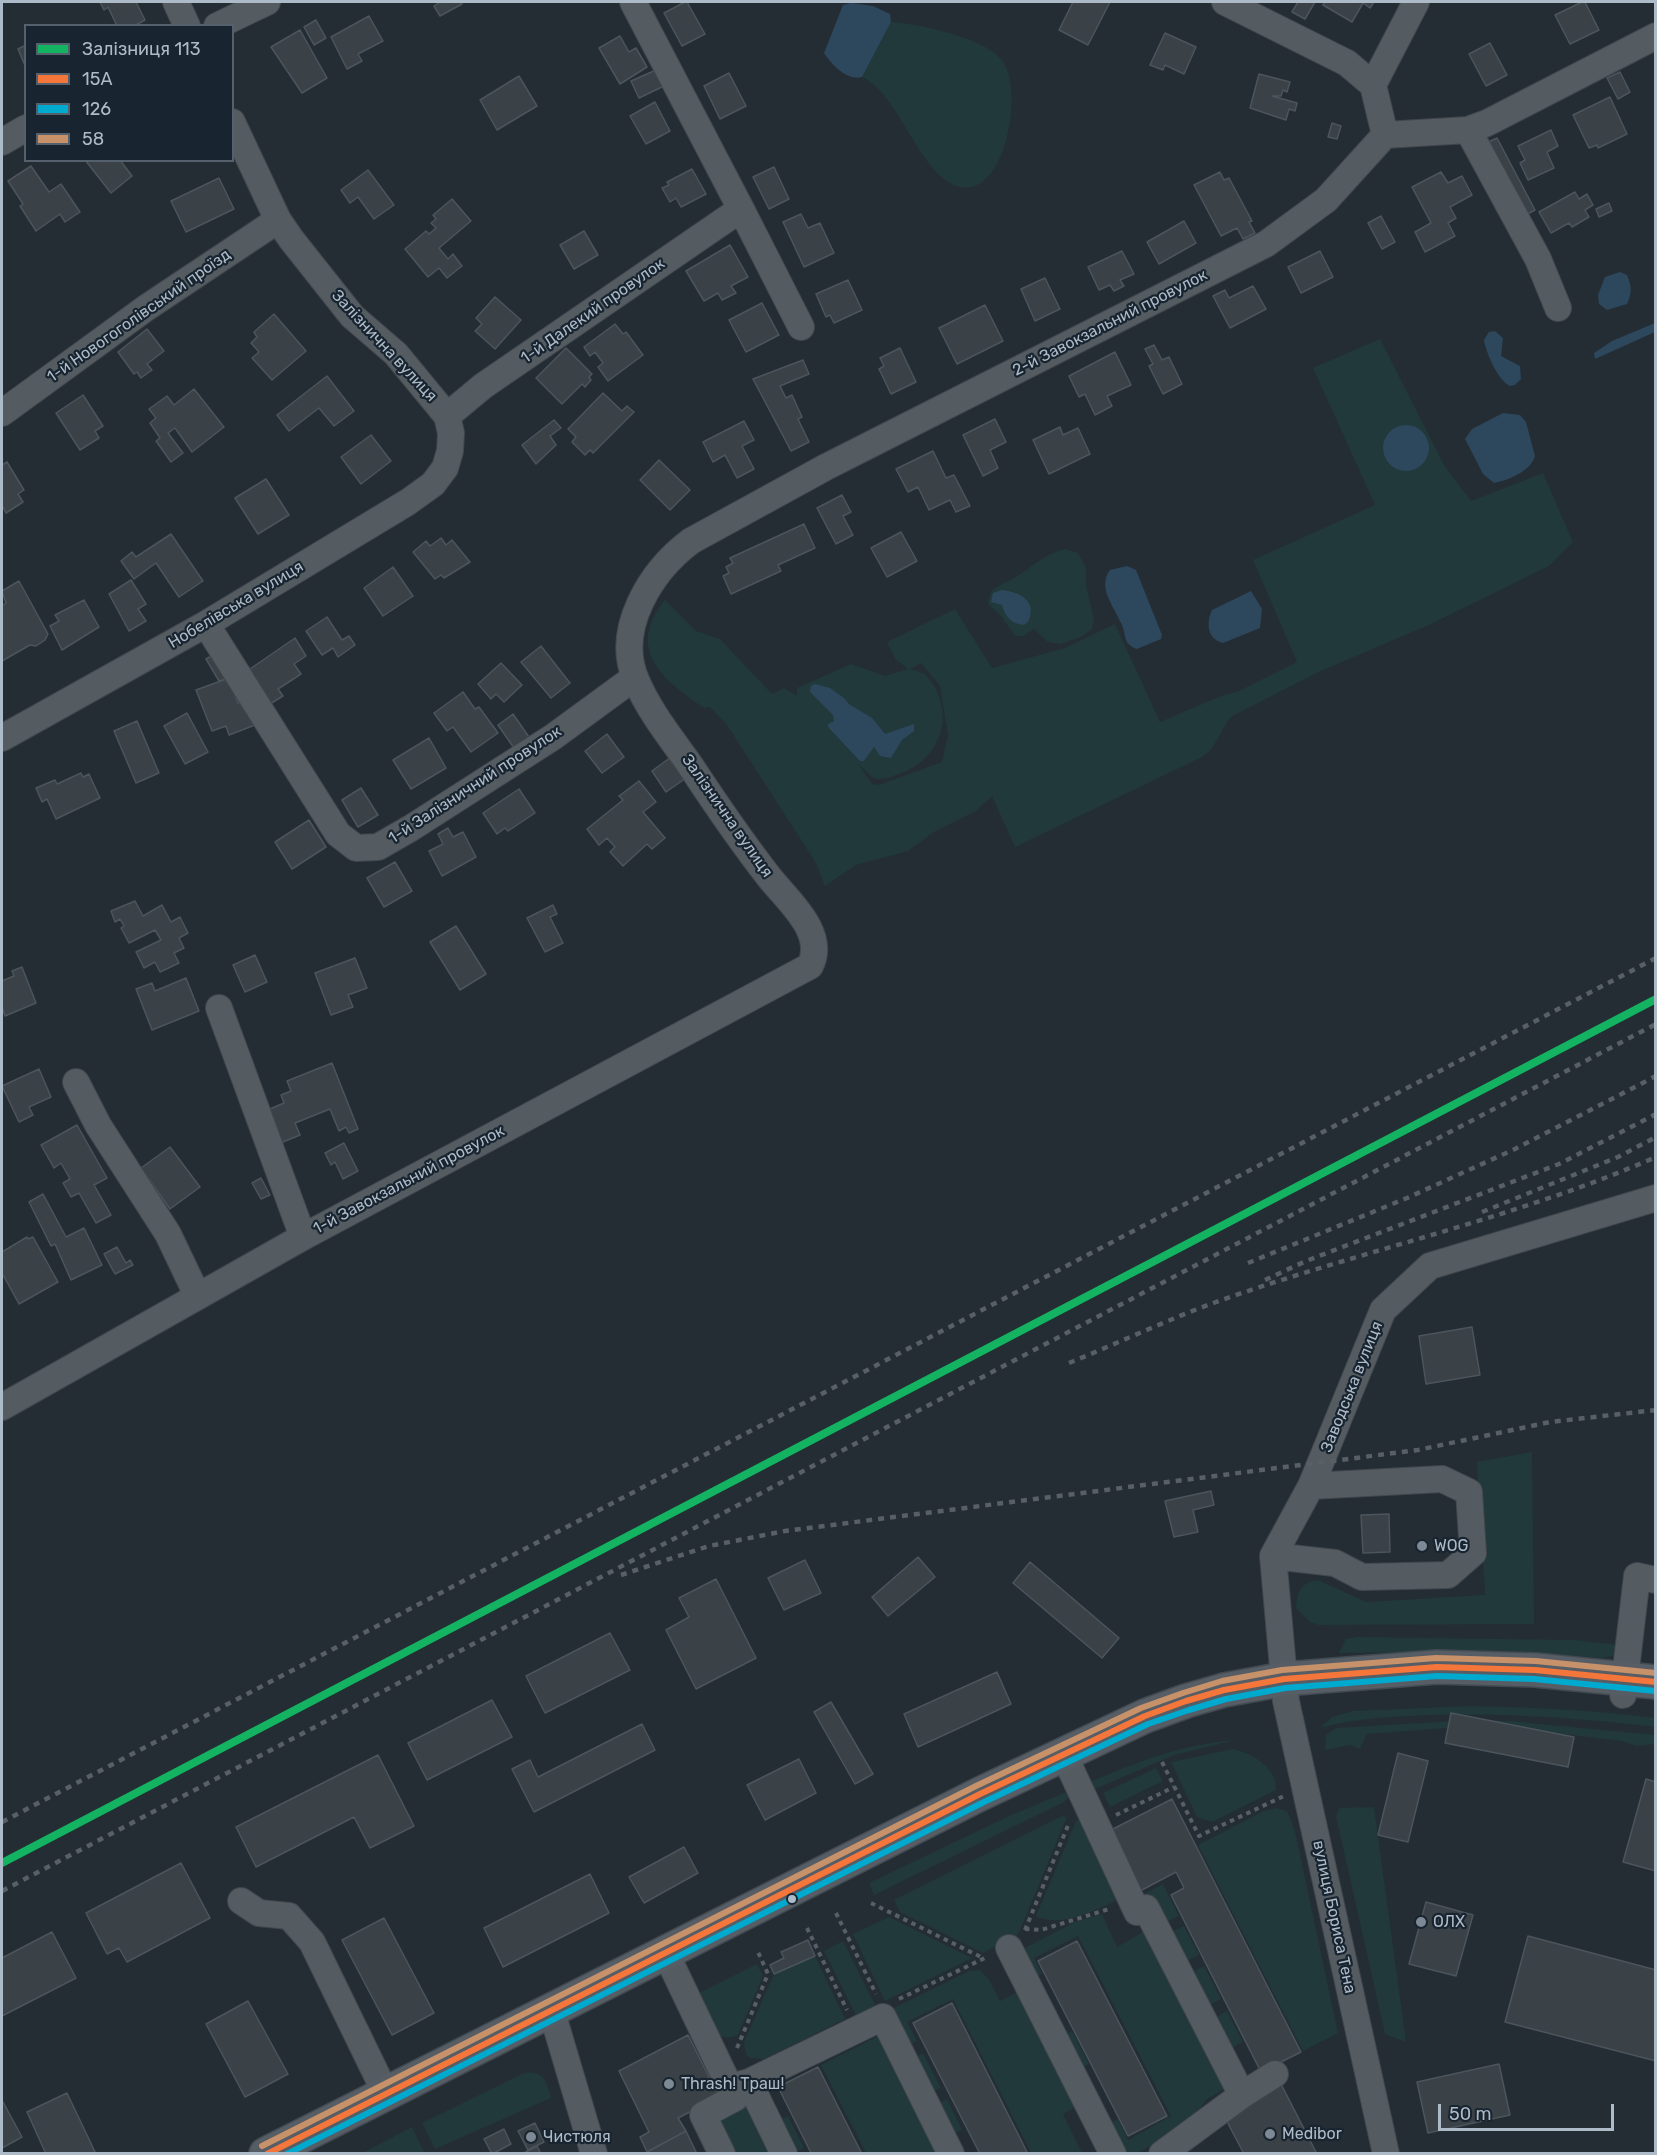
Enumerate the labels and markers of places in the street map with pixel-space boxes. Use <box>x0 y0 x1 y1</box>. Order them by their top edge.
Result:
place label: WOG <box>1434 1536 1468 1556</box>
marker: WOG <box>1415 1539 1429 1553</box>
unlabelled marker <box>786 1893 798 1905</box>
place label: ОЛХ <box>1433 1912 1465 1932</box>
marker: ОЛХ <box>1414 1915 1428 1929</box>
place label: Thrash! Траш! <box>681 2074 784 2094</box>
marker: Thrash! Траш! <box>662 2077 676 2091</box>
place label: Medibor <box>1282 2124 1342 2144</box>
place label: Чистюля <box>543 2127 611 2147</box>
marker: Medibor <box>1263 2127 1277 2141</box>
marker: Чистюля <box>524 2130 538 2144</box>

